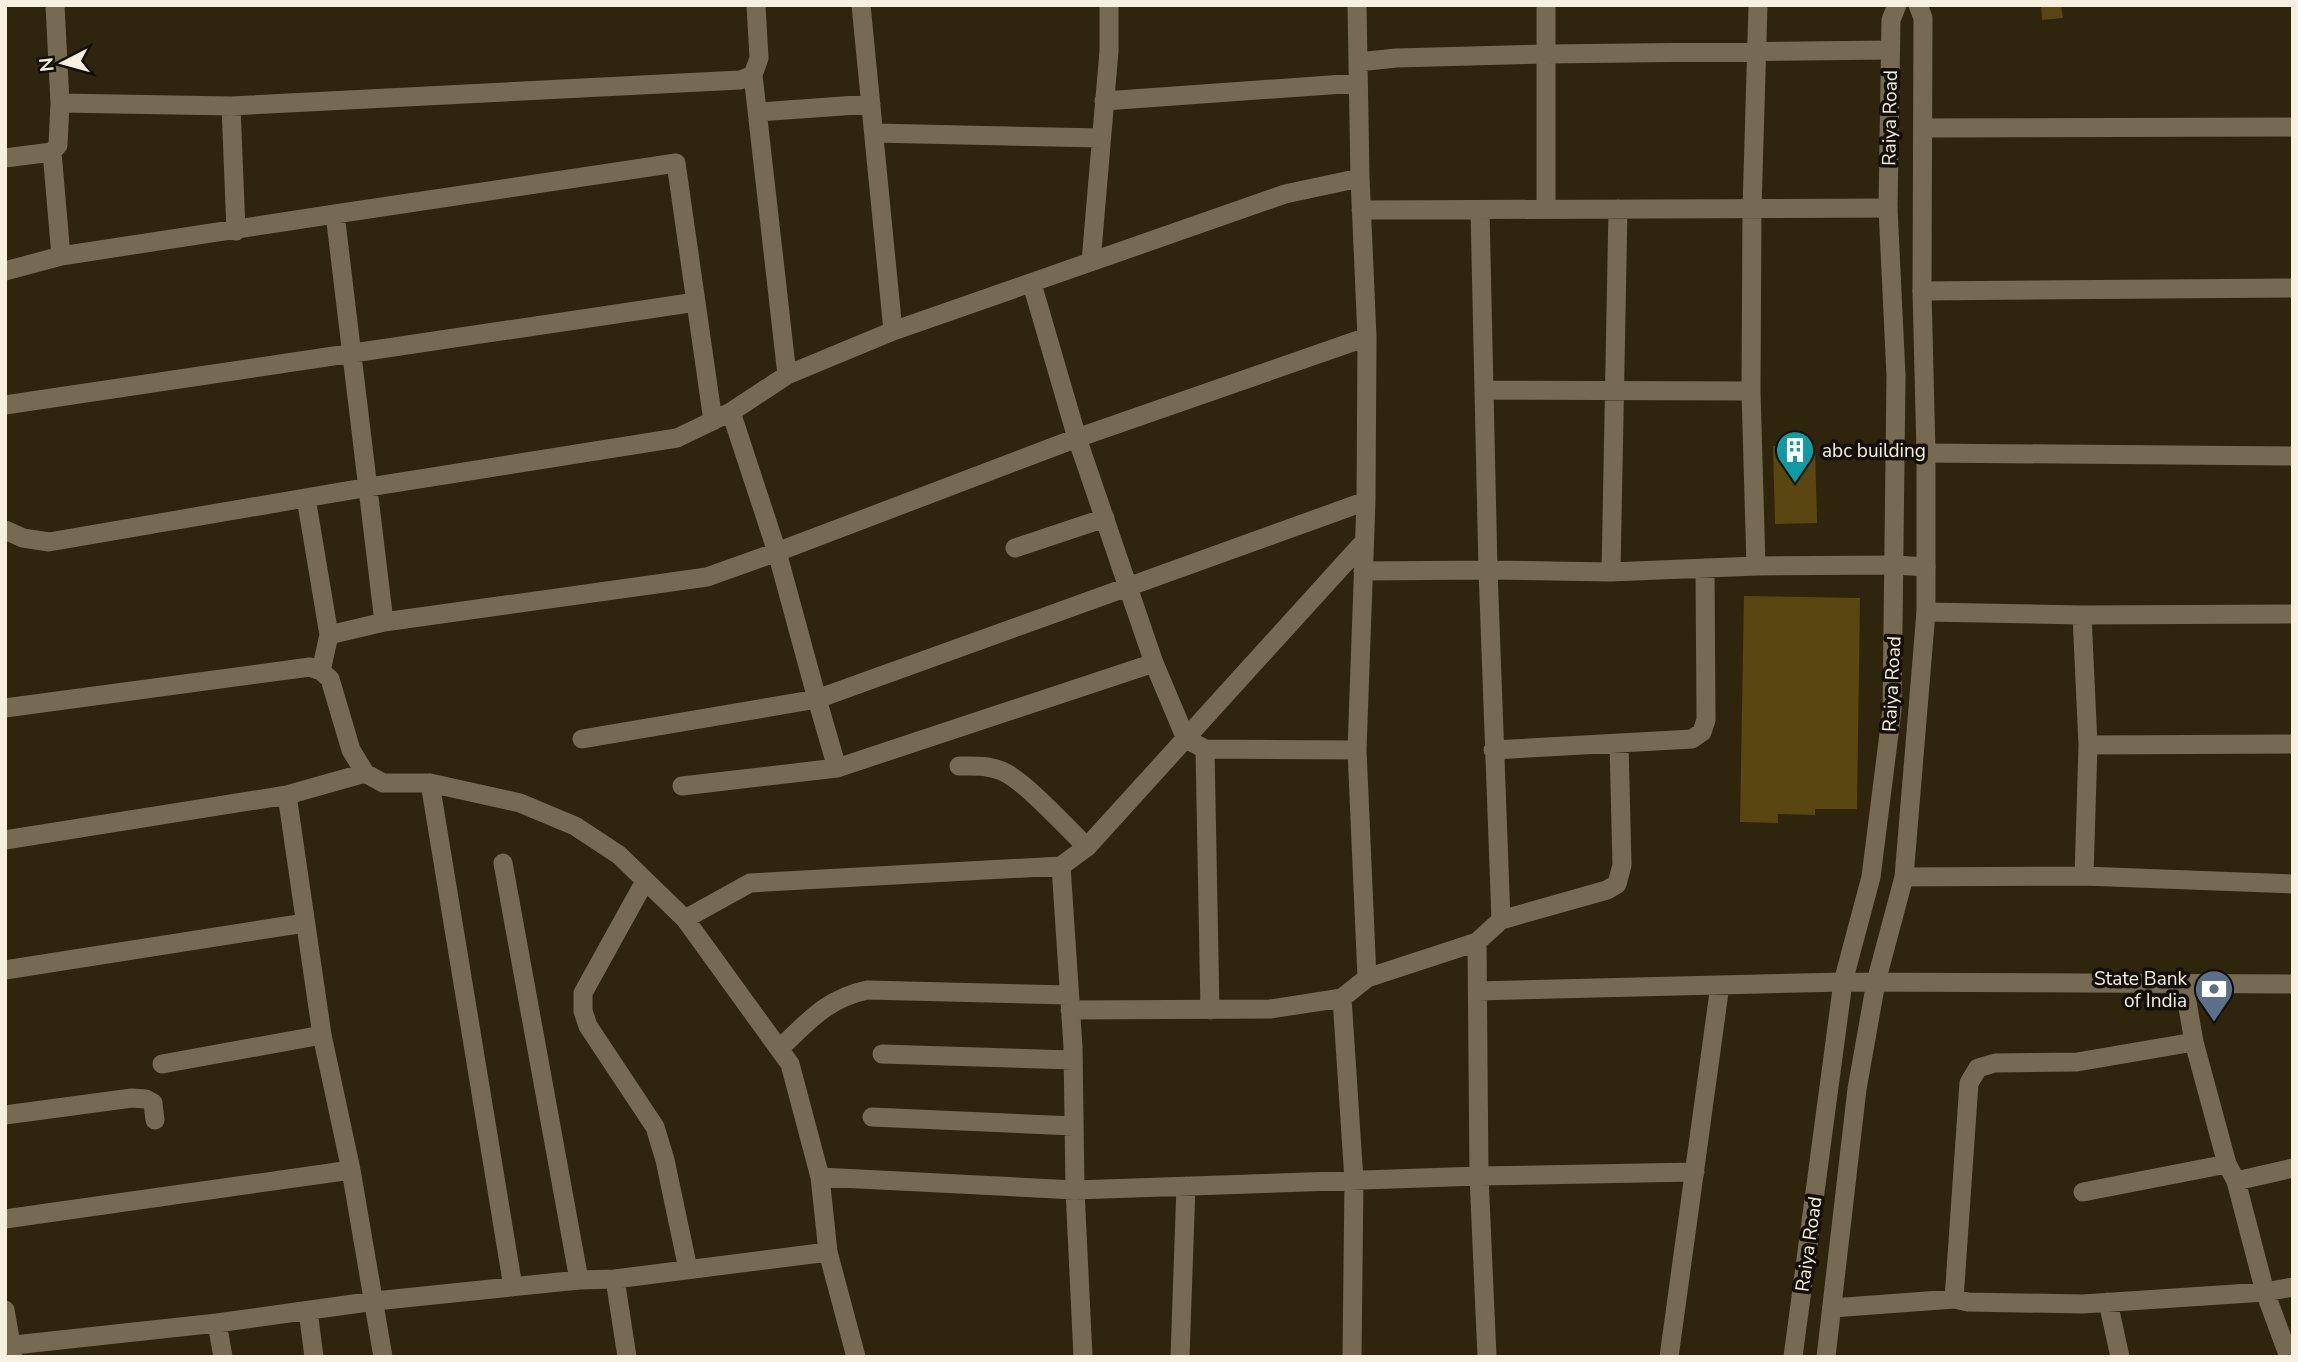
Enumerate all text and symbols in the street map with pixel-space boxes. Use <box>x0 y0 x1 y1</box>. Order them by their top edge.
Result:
north arrow <box>28 28 98 98</box>
text: N <box>33 56 61 73</box>
street label: Raiya Road <box>1876 70 1904 166</box>
building icon: abc building <box>1774 429 1816 484</box>
place label: abc building <box>1822 438 1926 464</box>
street label: Raiya Road <box>1877 635 1907 733</box>
place label: State Bank of India <box>2094 966 2187 1014</box>
bank icon: State Bank of India <box>2193 968 2235 1023</box>
street label: Raiya Road <box>1789 1195 1829 1293</box>

